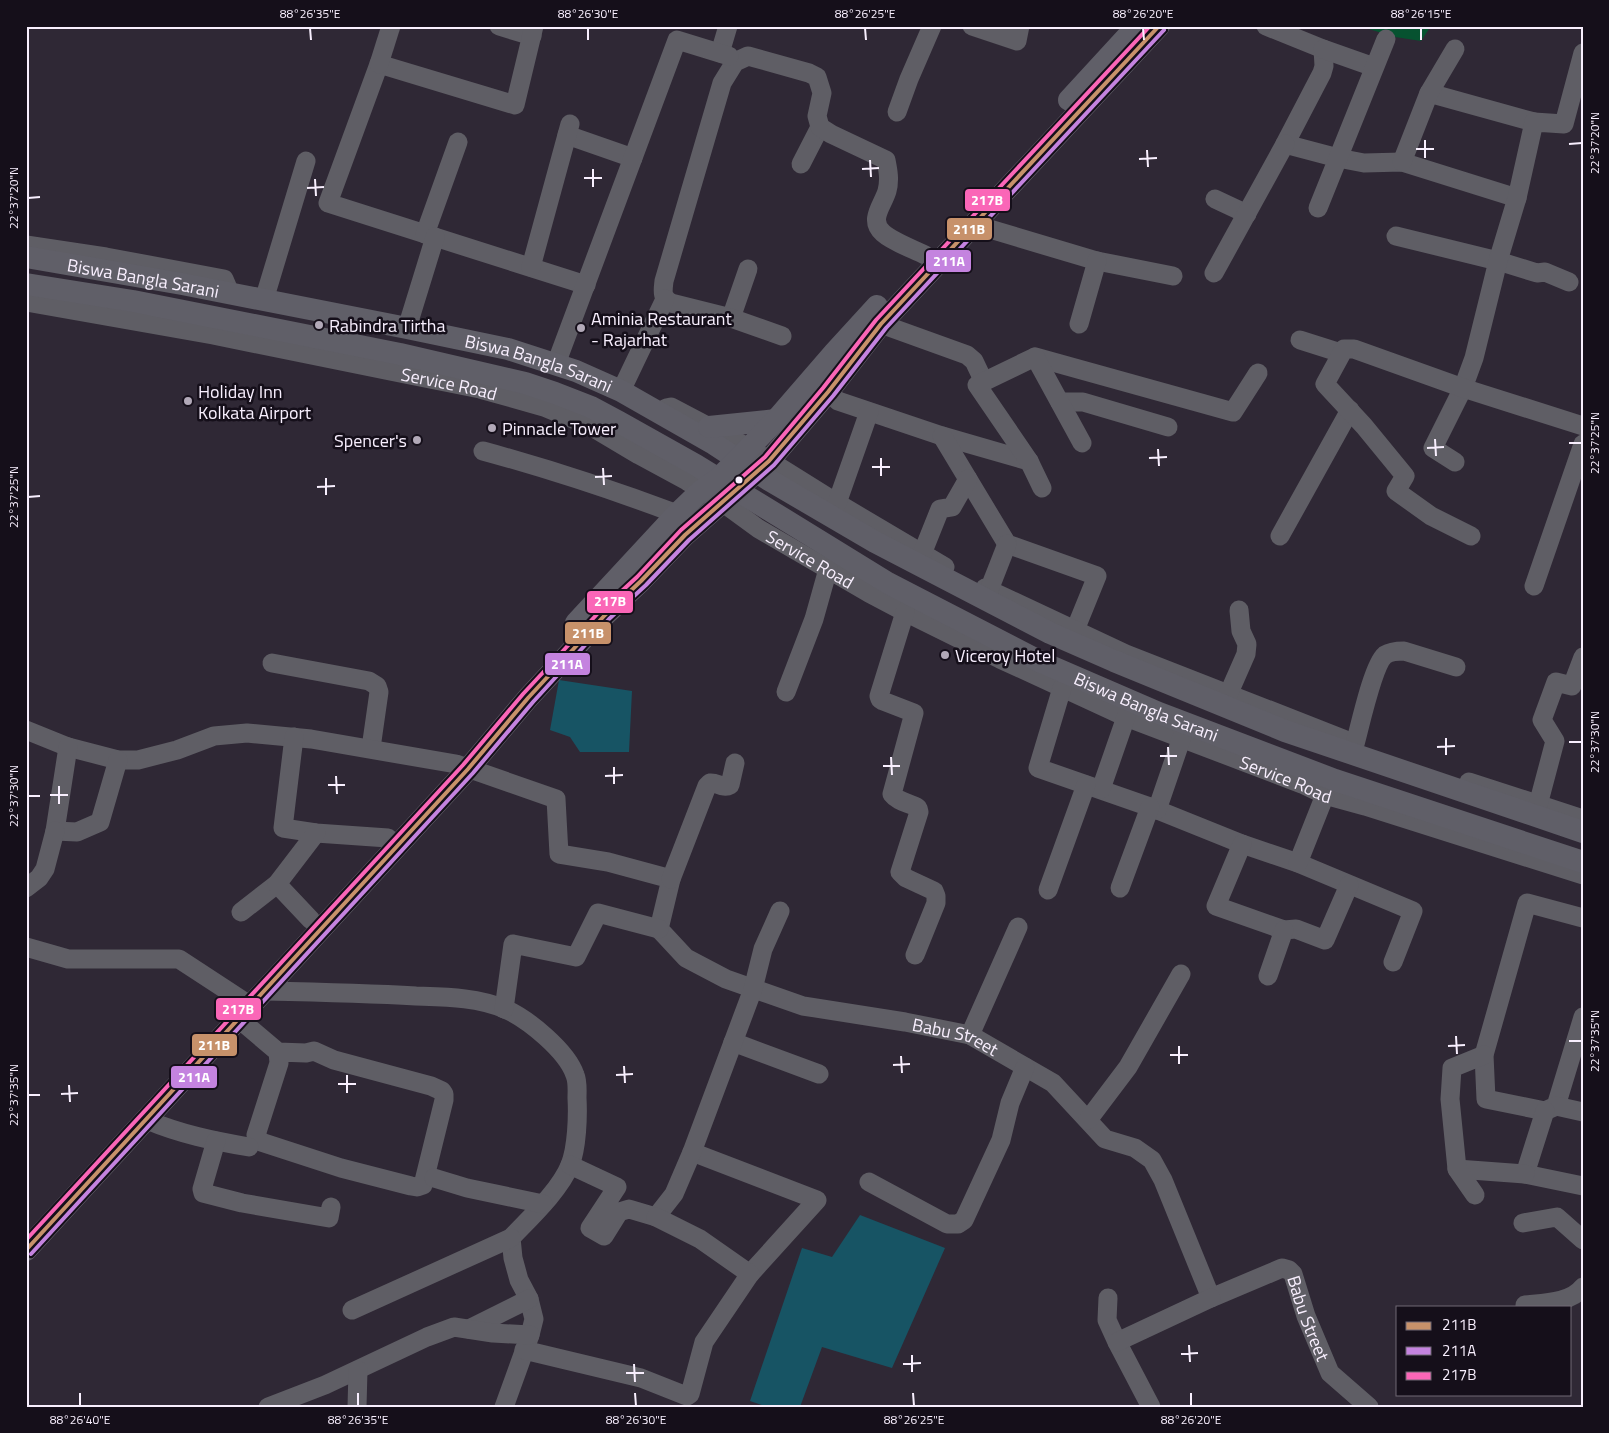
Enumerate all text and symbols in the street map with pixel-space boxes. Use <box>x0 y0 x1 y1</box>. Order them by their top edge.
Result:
text: 88°26'35"E <box>280 4 341 23</box>
text: 88°26'30"E <box>558 4 619 23</box>
text: 88°26'25"E <box>835 4 896 23</box>
text: 88°26'20"E <box>1113 4 1174 23</box>
text: 88°26'15"E <box>1391 4 1452 23</box>
text: 22°37'20"N <box>1585 112 1604 174</box>
text: 22°37'20"N <box>4 167 23 229</box>
line badge: 217B <box>964 188 1011 212</box>
text: 217B <box>971 189 1003 210</box>
line badge: 211B <box>946 217 993 241</box>
text: 211B <box>953 218 985 239</box>
line badge: 211A <box>925 249 972 273</box>
text: 211A <box>933 250 966 271</box>
street label: Biswa Bangla Sarani <box>65 251 222 304</box>
place label: Aminia Restaurant - Rajarhat <box>591 305 732 353</box>
place label: Rabindra Tirtha <box>329 312 446 339</box>
marker: Rabindra Tirtha <box>313 319 325 331</box>
marker: Aminia Restaurant - Rajarhat <box>575 322 587 334</box>
street label: Biswa Bangla Sarani <box>462 327 617 399</box>
street label: Service Road <box>399 360 500 407</box>
place label: Holiday Inn Kolkata Airport <box>198 378 312 426</box>
marker: Holiday Inn Kolkata Airport <box>182 395 194 407</box>
text: 22°37'25"N <box>1585 412 1604 474</box>
place label: Pinnacle Tower <box>502 415 616 442</box>
marker: Pinnacle Tower <box>486 422 498 434</box>
place label: Spencer's <box>334 427 407 454</box>
marker: Spencer's <box>411 434 423 446</box>
text: 22°37'25"N <box>4 466 23 528</box>
unlabelled marker <box>734 475 744 485</box>
street label: Service Road <box>761 523 859 595</box>
line badge: 217B <box>586 590 634 614</box>
text: 217B <box>594 590 626 611</box>
line badge: 211B <box>564 621 612 645</box>
text: 211B <box>572 622 604 643</box>
place label: Viceroy Hotel <box>955 642 1055 669</box>
marker: Viceroy Hotel <box>939 649 951 661</box>
line badge: 211A <box>544 652 591 676</box>
text: 211A <box>551 653 584 674</box>
street label: Biswa Bangla Sarani <box>1070 664 1222 748</box>
text: 22°37'30"N <box>1585 711 1604 773</box>
street label: Service Road <box>1236 748 1335 810</box>
text: 22°37'30"N <box>4 765 23 827</box>
line badge: 217B <box>215 997 262 1021</box>
text: 217B <box>222 998 254 1019</box>
street label: Babu Street <box>910 1010 1004 1063</box>
text: 22°37'35"N <box>1585 1010 1604 1072</box>
line badge: 211B <box>191 1033 238 1057</box>
text: 211B <box>198 1034 230 1055</box>
text: 22°37'35"N <box>4 1064 23 1126</box>
line badge: 211A <box>170 1065 218 1089</box>
text: 211A <box>178 1066 211 1087</box>
street label: Babu Street <box>1281 1272 1337 1366</box>
legend <box>1396 1306 1572 1396</box>
text: 211B <box>1442 1313 1476 1336</box>
text: 211A <box>1442 1339 1476 1362</box>
text: 217B <box>1442 1363 1476 1386</box>
text: 88°26'40"E <box>50 1410 111 1429</box>
text: 88°26'35"E <box>328 1410 389 1429</box>
text: 88°26'30"E <box>606 1410 667 1429</box>
text: 88°26'25"E <box>884 1410 945 1429</box>
text: 88°26'20"E <box>1161 1410 1222 1429</box>

